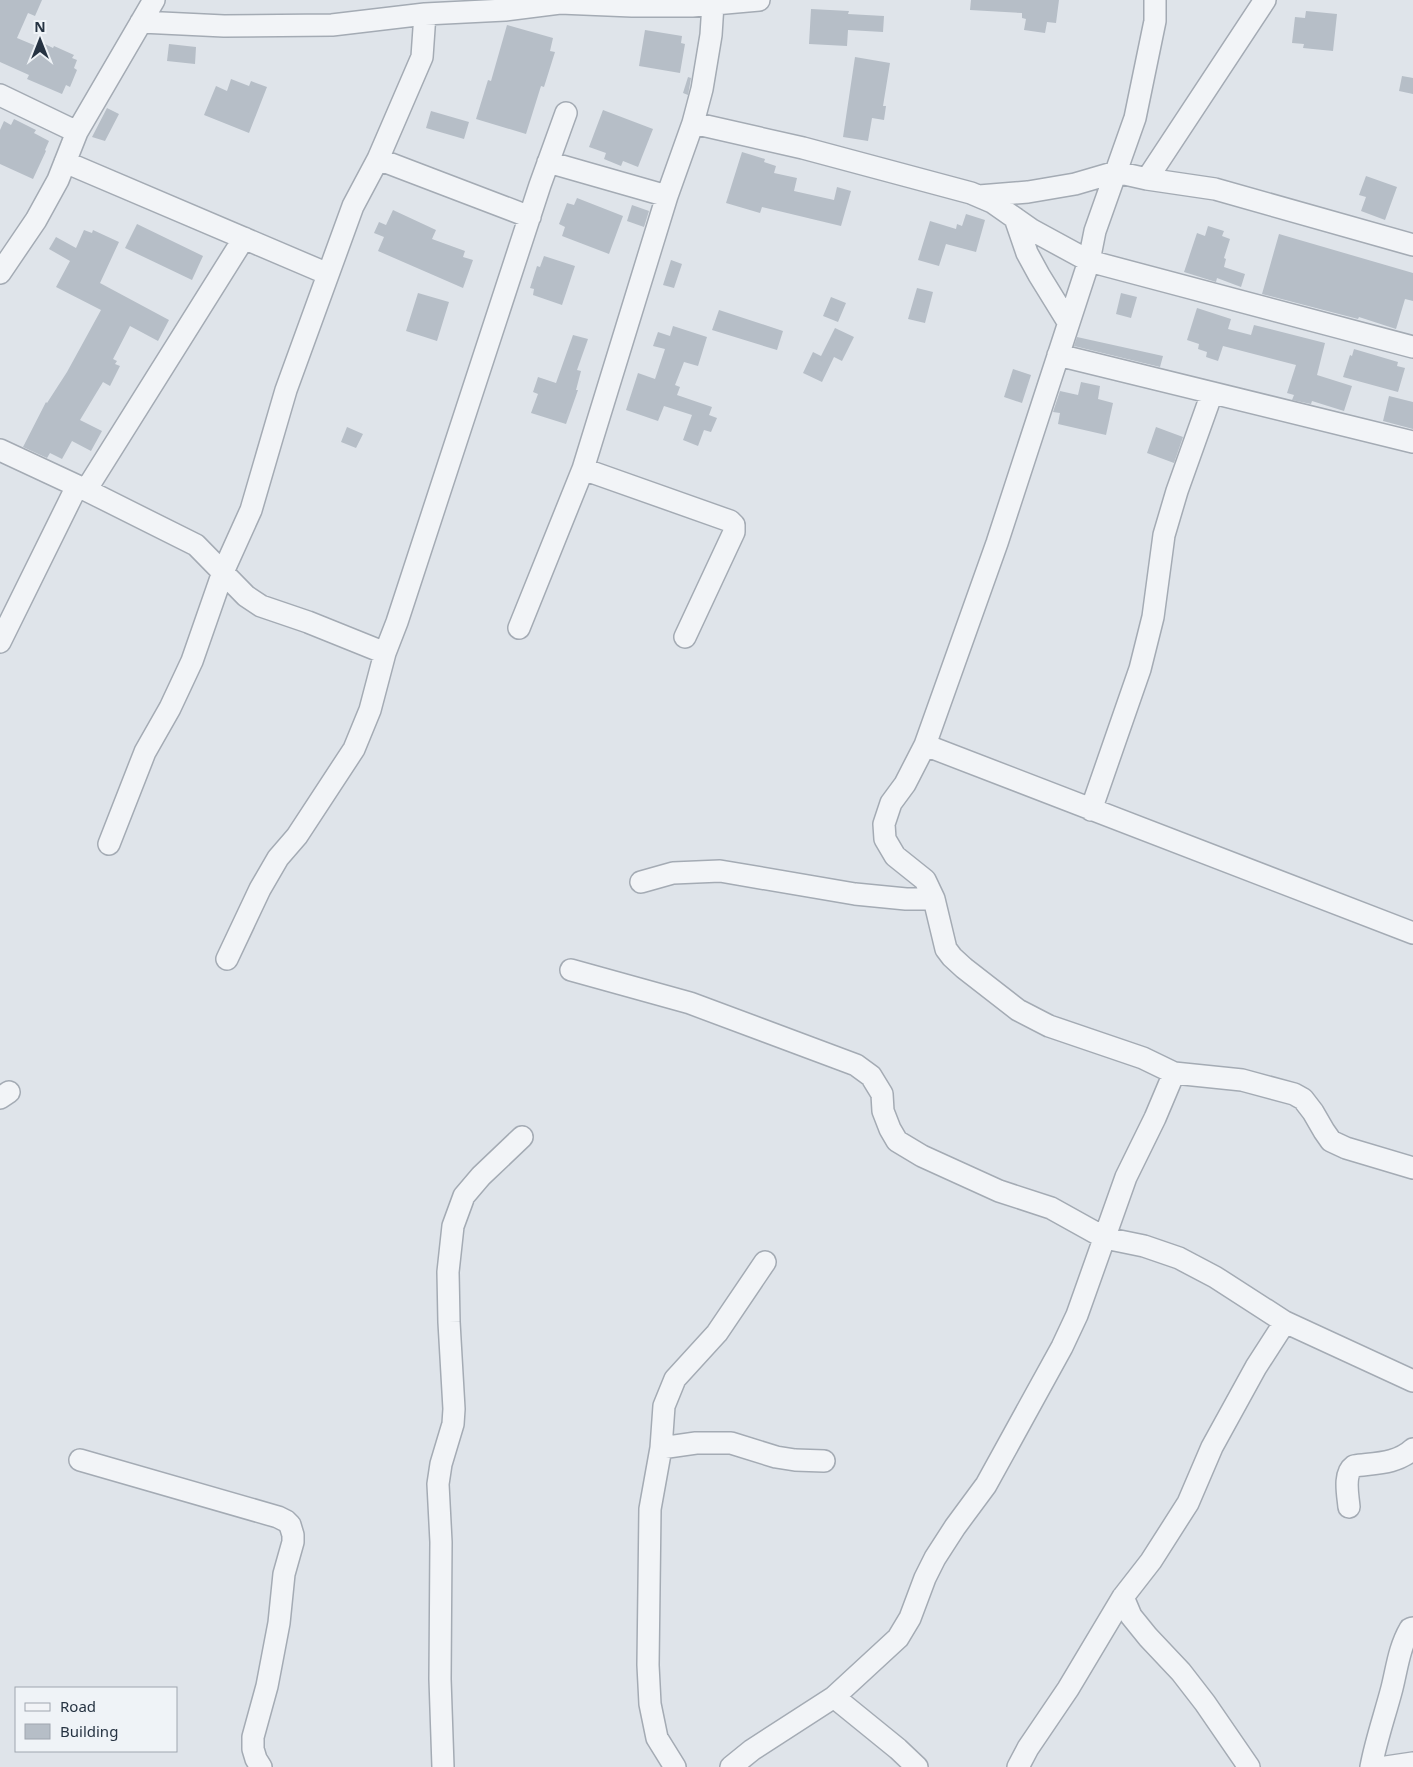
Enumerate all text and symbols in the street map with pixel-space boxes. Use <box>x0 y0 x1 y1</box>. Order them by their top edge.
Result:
north arrow <box>15 15 65 65</box>
text: N <box>34 17 46 36</box>
legend <box>15 1687 178 1752</box>
text: Road <box>60 1696 96 1716</box>
text: Building <box>60 1721 118 1741</box>

